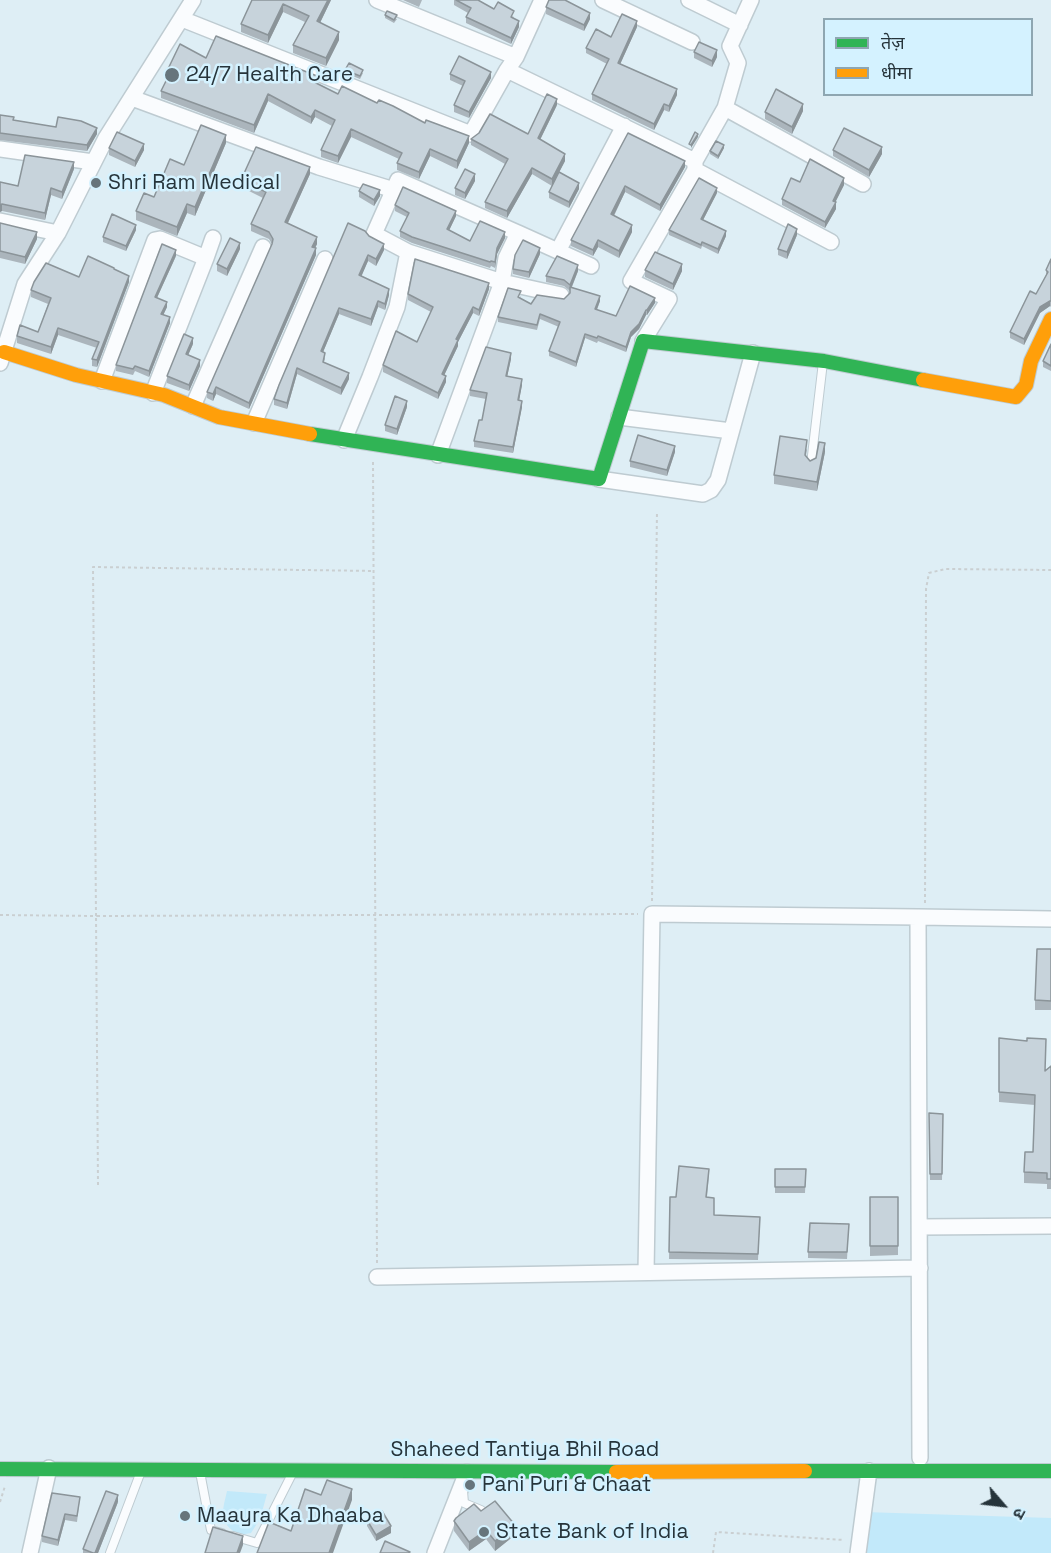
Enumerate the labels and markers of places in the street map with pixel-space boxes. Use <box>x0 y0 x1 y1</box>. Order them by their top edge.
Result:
place label: 24/7 Health Care <box>186 62 353 88</box>
marker: 24/7 Health Care <box>163 66 181 84</box>
place label: Shri Ram Medical <box>108 170 280 196</box>
marker: Shri Ram Medical <box>89 176 103 190</box>
place label: Pani Puri & Chaat <box>482 1472 651 1498</box>
marker: Pani Puri & Chaat <box>463 1478 477 1492</box>
place label: Maayra Ka Dhaaba <box>197 1503 384 1529</box>
marker: Maayra Ka Dhaaba <box>178 1509 192 1523</box>
place label: State Bank of India <box>496 1519 689 1545</box>
marker: State Bank of India <box>477 1525 491 1539</box>

